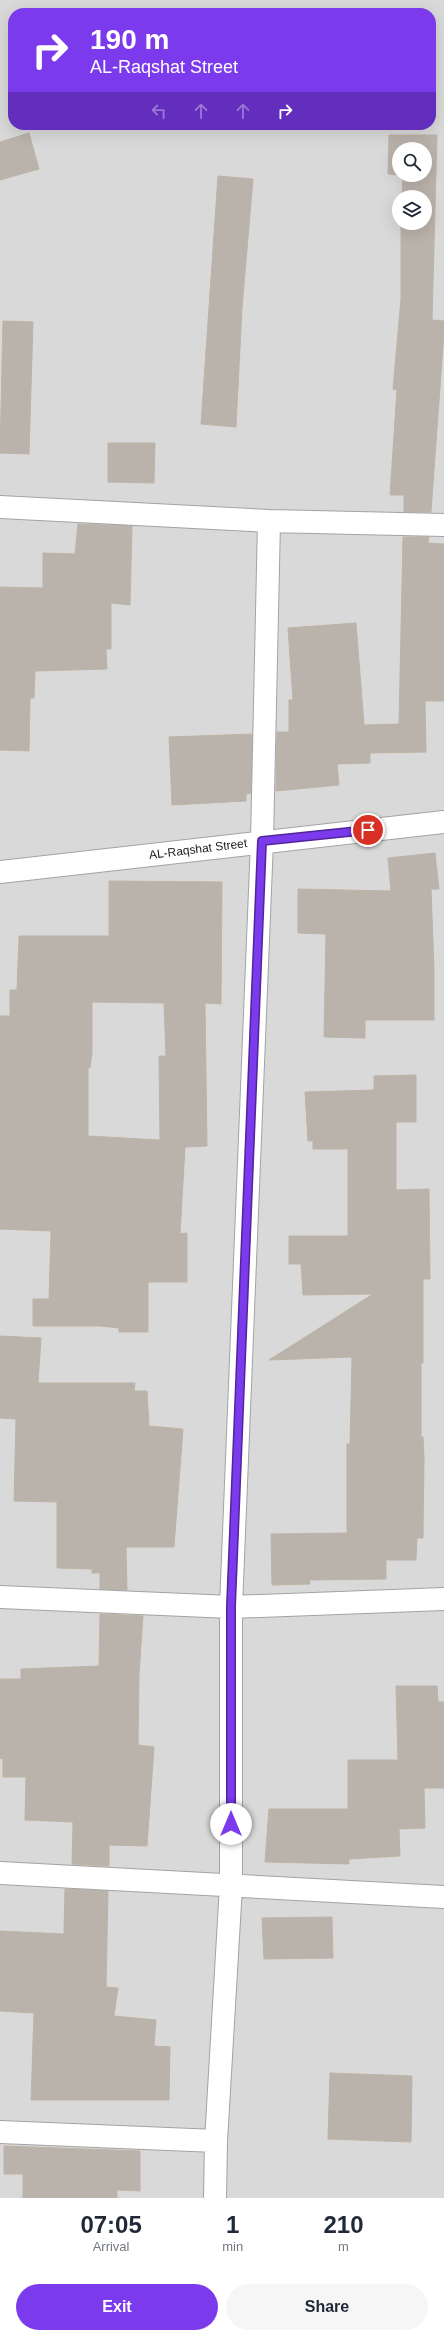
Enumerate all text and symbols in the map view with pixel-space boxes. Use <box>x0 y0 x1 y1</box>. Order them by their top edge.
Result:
icon: right <box>24 24 76 76</box>
text: 190 m <box>90 24 169 55</box>
text: AL-Raqshat Street <box>90 57 238 77</box>
icon: left <box>148 100 170 122</box>
icon: ahead <box>190 100 212 122</box>
icon: ahead <box>232 100 254 122</box>
icon: right <box>274 100 296 122</box>
map controls <box>392 142 432 230</box>
button: search <box>392 142 432 182</box>
button: layers <box>392 190 432 230</box>
pin <box>351 813 385 847</box>
icon: arrive <box>357 819 379 841</box>
street label: AL-Raqshat Street <box>148 836 249 862</box>
position arrow <box>210 1803 252 1845</box>
text: 07:05 <box>80 2211 142 2238</box>
text: 1 <box>226 2211 239 2238</box>
text: 210 <box>324 2211 364 2238</box>
text: Arrival <box>93 2239 130 2254</box>
text: min <box>222 2239 243 2254</box>
text: m <box>338 2239 349 2254</box>
button: Exit <box>16 2284 218 2330</box>
button: Share <box>226 2284 428 2330</box>

